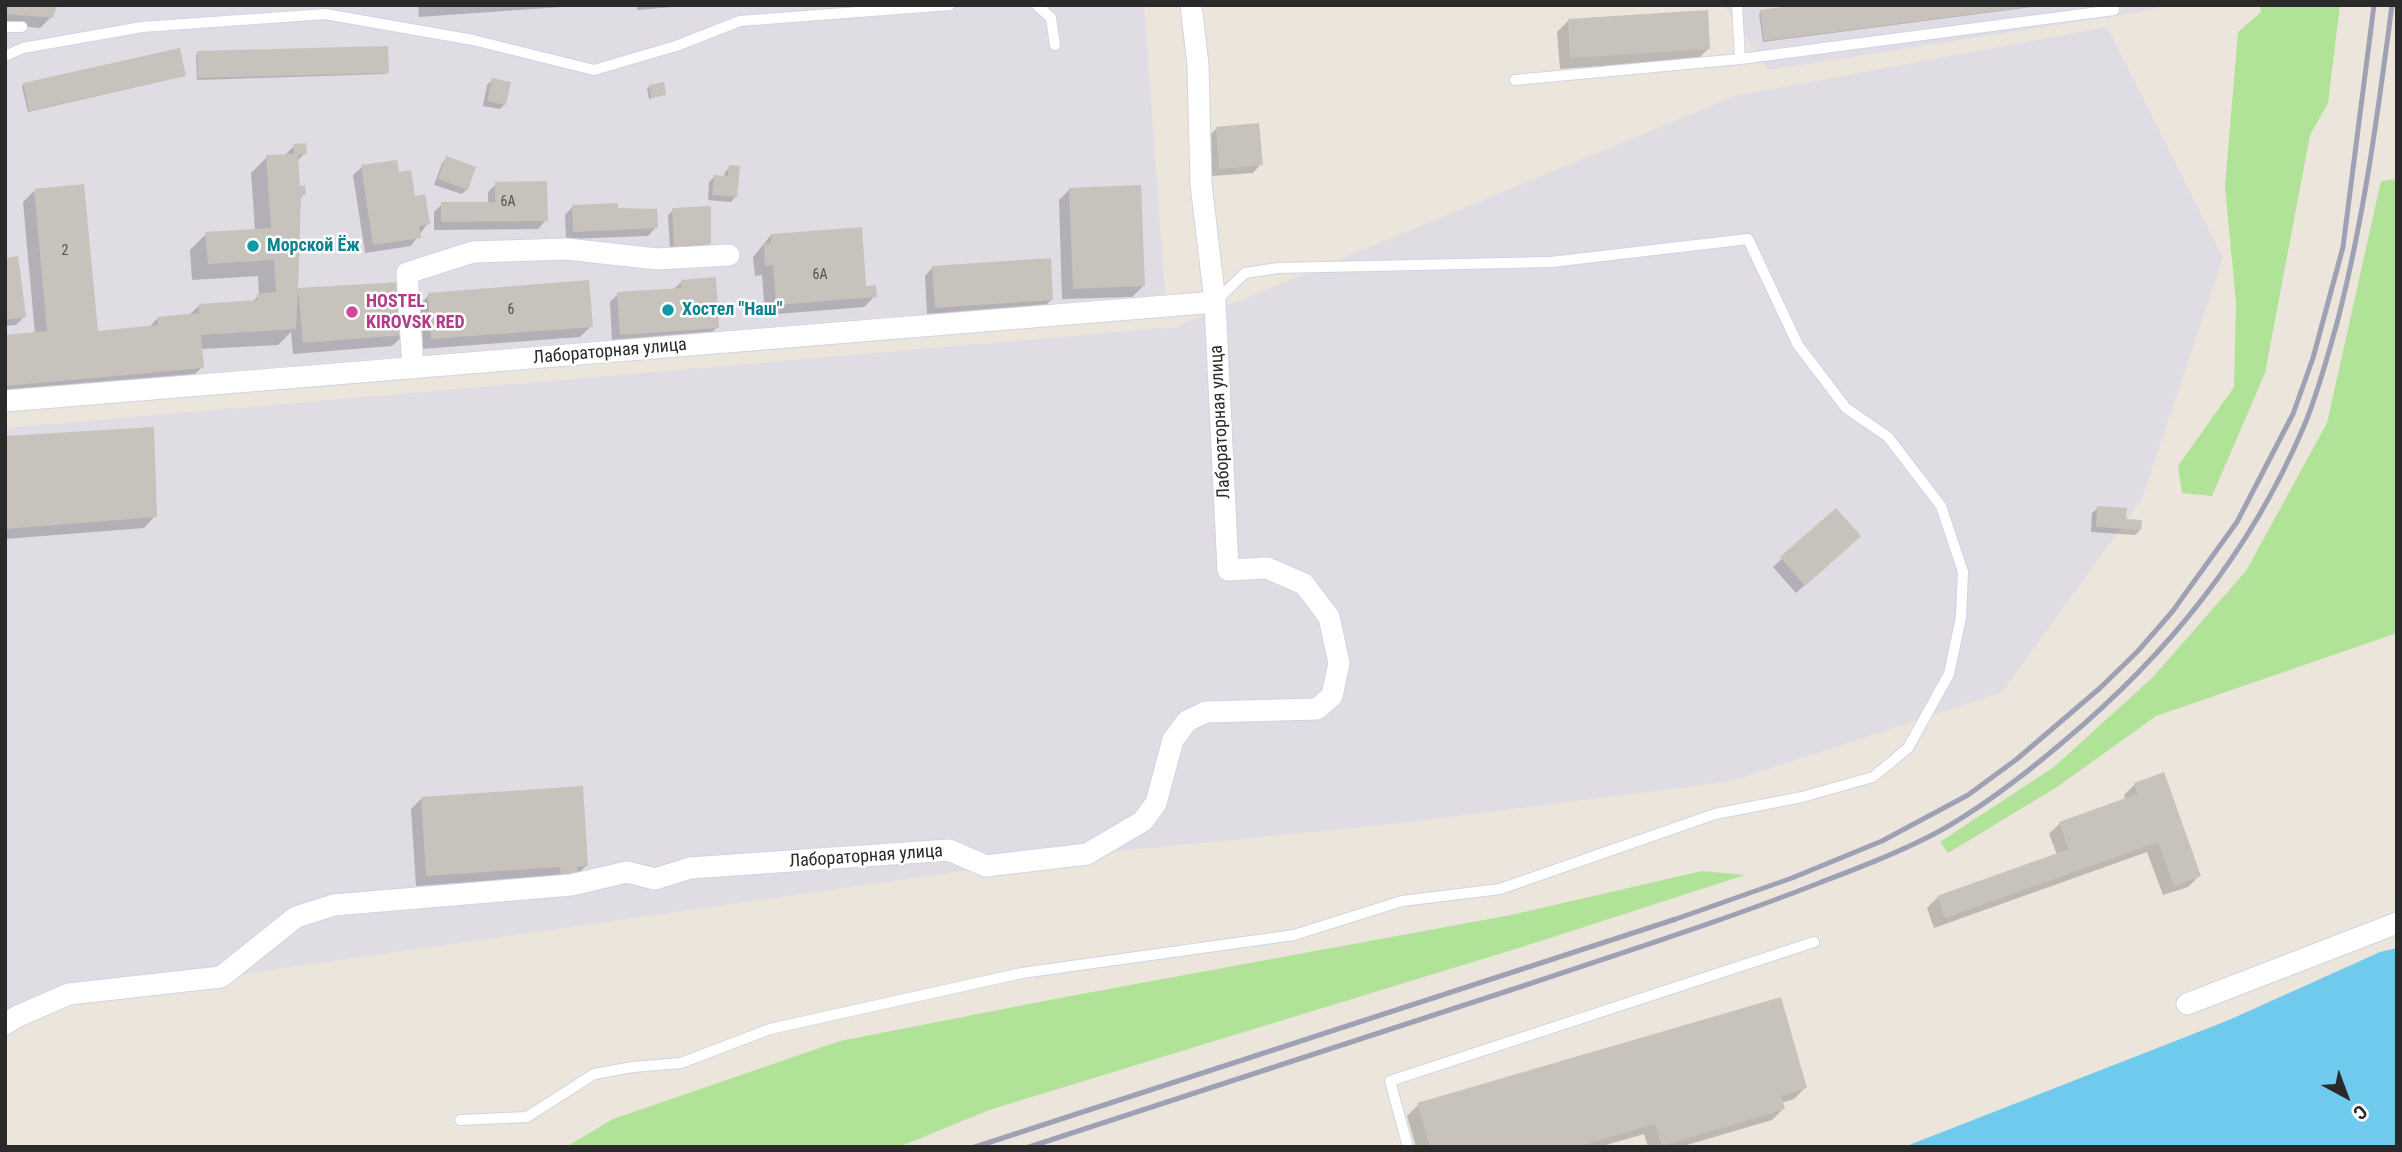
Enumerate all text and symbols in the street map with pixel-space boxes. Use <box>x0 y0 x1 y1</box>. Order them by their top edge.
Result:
house number: 6А <box>501 194 515 210</box>
place label: Морской Ёж <box>267 235 360 257</box>
marker: Морской Ёж <box>245 238 261 254</box>
house number: 2 <box>62 243 68 259</box>
house number: 6А <box>813 267 827 283</box>
place label: HOSTEL KIROVSK RED <box>366 291 465 334</box>
place label: Хостел "Наш" <box>682 299 783 321</box>
house number: 6 <box>508 302 514 318</box>
marker: Хостел "Наш" <box>660 302 676 318</box>
marker: HOSTEL KIROVSK RED <box>344 304 360 320</box>
street label: Лабораторная улица <box>532 335 688 369</box>
street label: Лабораторная улица <box>1206 344 1236 500</box>
street label: Лабораторная улица <box>788 841 944 873</box>
north arrow <box>2311 1061 2381 1131</box>
text: С <box>2348 1100 2372 1124</box>

